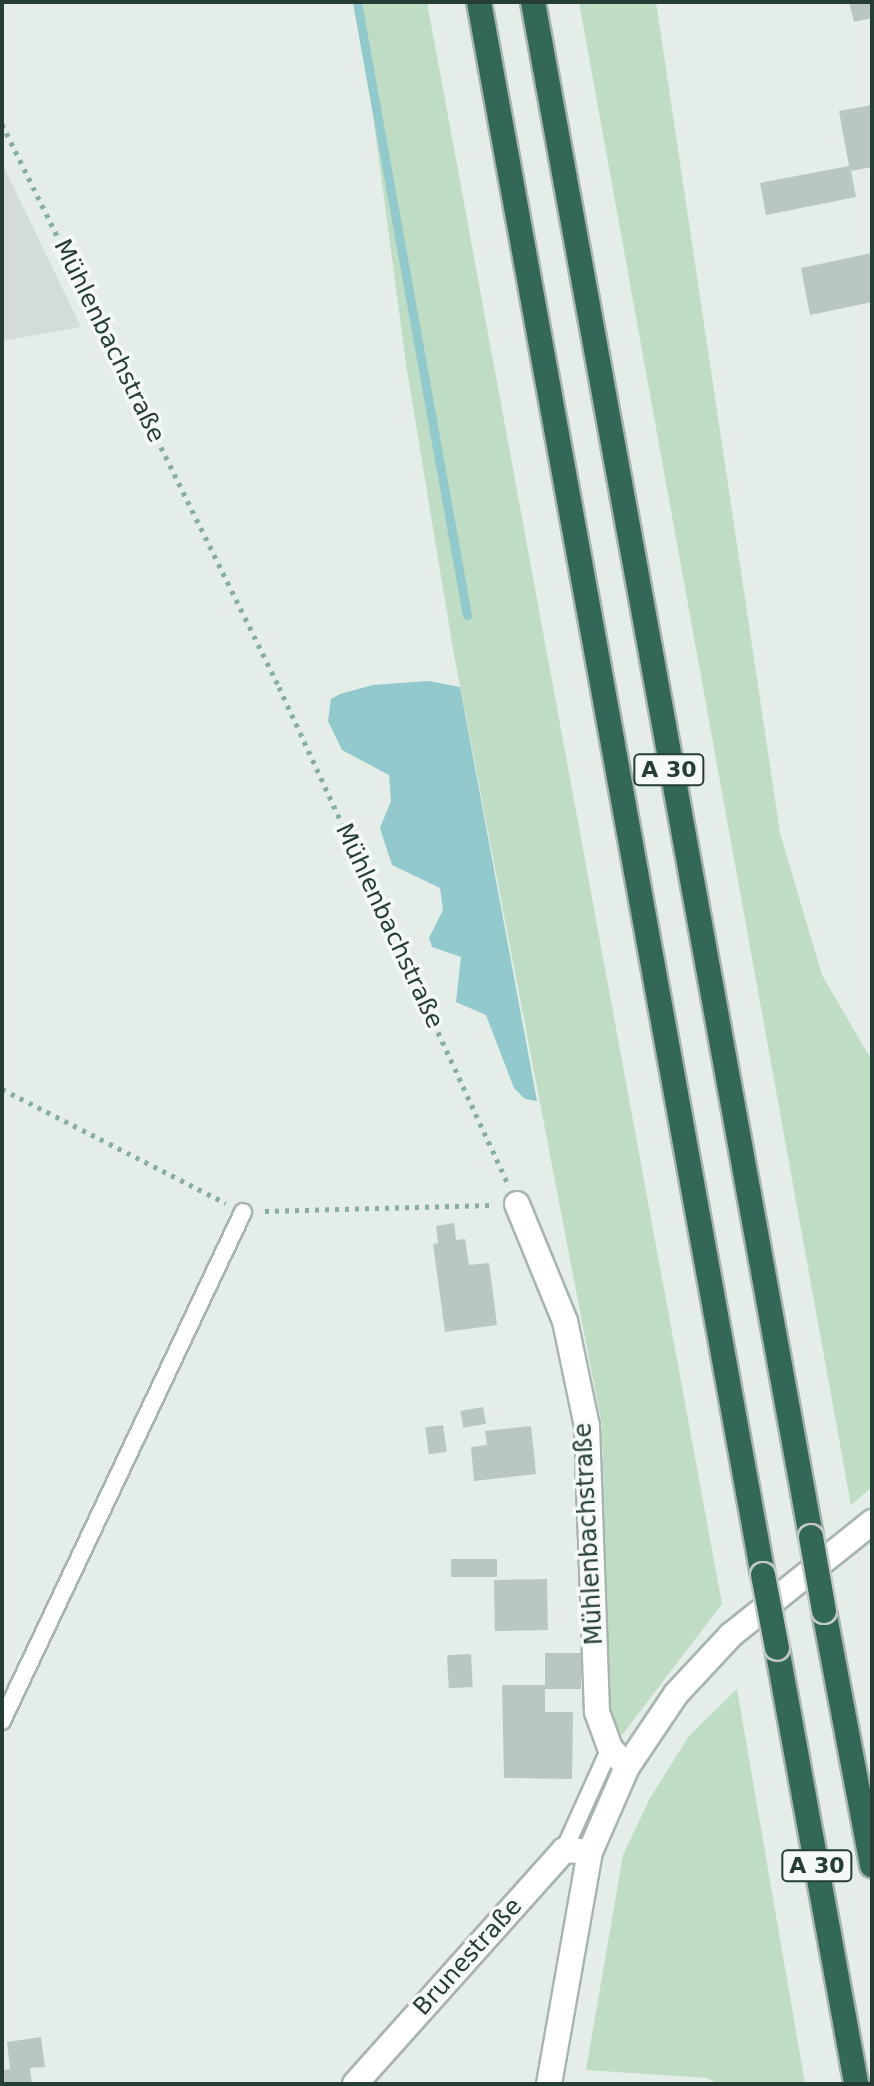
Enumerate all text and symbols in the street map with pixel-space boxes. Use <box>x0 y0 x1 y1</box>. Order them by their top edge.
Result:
street label: Mühlenbachstraße <box>47 235 171 447</box>
road number: A 30 <box>633 752 705 788</box>
street label: Mühlenbachstraße <box>329 819 449 1033</box>
street label: Mühlenbachstraße <box>569 1422 609 1646</box>
road number: A 30 <box>781 1848 853 1884</box>
street label: Brunestraße <box>408 1892 528 2022</box>

